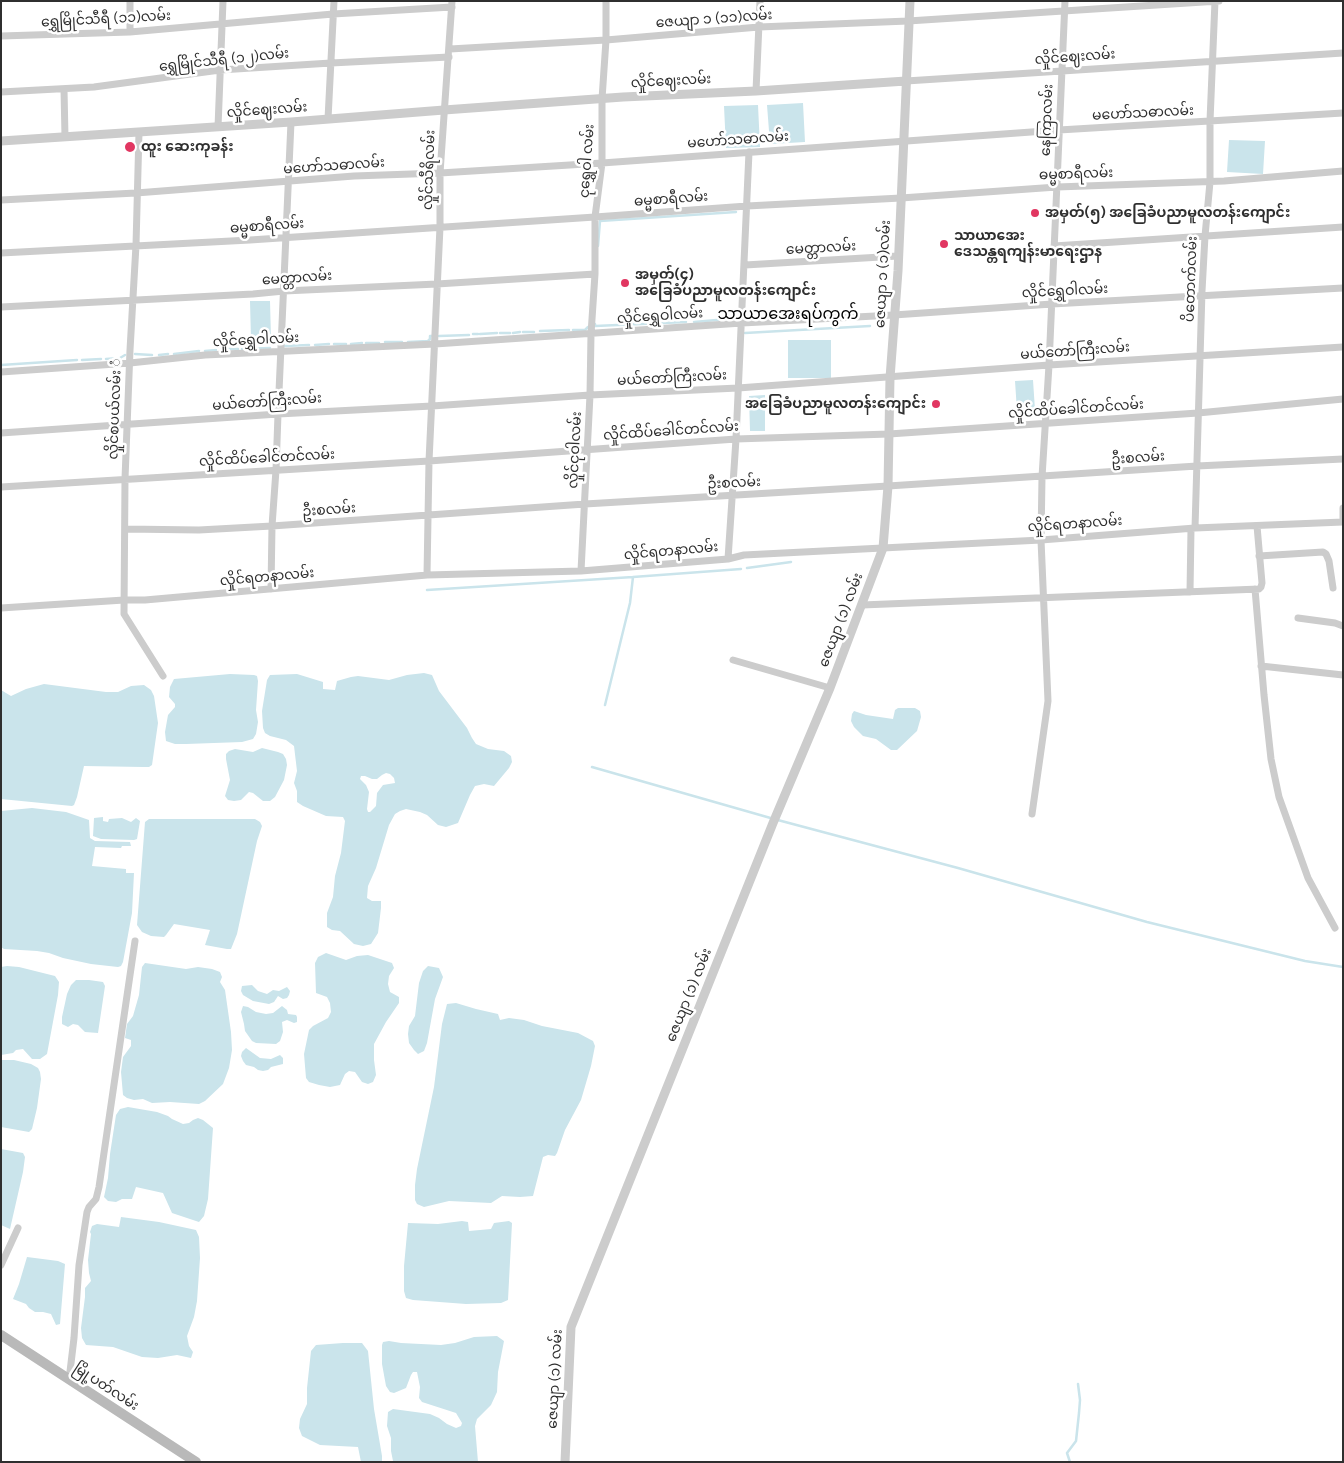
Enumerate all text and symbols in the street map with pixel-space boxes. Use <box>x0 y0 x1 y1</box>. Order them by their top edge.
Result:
street label: ရွှေမြိုင်သီရီ (၁၁)လမ်း <box>41 7 171 31</box>
street label: ဇေယျာ ၁ (၁၁)လမ်း <box>655 7 773 31</box>
street label: ရွှေမြိုင်သီရီ (၁၂)လမ်း <box>158 45 290 75</box>
street label: လှိုင်ဈေးလမ်း <box>1034 46 1116 68</box>
street label: လှိုင်ဈေးလမ်း <box>630 71 712 91</box>
street label: နေကြာလမ်း <box>1037 84 1057 156</box>
street label: လှိုင်ဈေးလမ်း <box>226 99 308 121</box>
street label: မဟော်သဓာလမ်း <box>1092 102 1194 124</box>
street label: ငုရွှေဝါ လမ်း <box>576 123 598 199</box>
street label: မဟော်သဓာလမ်း <box>687 128 789 152</box>
street label: လှိုင်သီရိလမ်း <box>419 130 439 210</box>
place label: ထူး ဆေးကုခန်း <box>141 139 234 155</box>
marker: ထူး ဆေးကုခန်း <box>123 140 137 154</box>
street label: မဟော်သဓာလမ်း <box>283 154 385 178</box>
street label: ဓမ္မစာရီလမ်း <box>1039 164 1113 184</box>
street label: ဓမ္မစာရီလမ်း <box>633 188 709 210</box>
place label: အမှတ်(၅) အခြေခံပညာမူလတန်းကျောင်း <box>1045 205 1290 221</box>
marker: အမှတ်(၅) အခြေခံပညာမူလတန်းကျောင်း <box>1029 207 1041 219</box>
street label: ဓမ္မစာရီလမ်း <box>229 215 305 237</box>
street label: ဇေယျာ ၁ (၁)လမ်း <box>872 220 894 328</box>
place label: သာယာအေး ဒေသန္တရကျန်းမာရေးဌာန <box>954 228 1102 260</box>
street label: ပိတောက်လမ်း <box>1181 236 1201 322</box>
street label: မေတ္တာလမ်း <box>785 238 857 258</box>
marker: သာယာအေး ဒေသန္တရကျန်းမာရေးဌာန <box>938 238 950 250</box>
street label: မေတ္တာလမ်း <box>261 267 333 289</box>
place label: အမှတ်(၄) အခြေခံပညာမူလတန်းကျောင်း <box>635 267 816 300</box>
marker: အမှတ်(၄) အခြေခံပညာမူလတန်းကျောင်း <box>619 277 631 289</box>
street label: လှိုင်ရွှေဝါလမ်း <box>1021 280 1109 302</box>
district label: သာယာအေးရပ်ကွက် <box>718 304 858 324</box>
street label: လှိုင်ရွှေဝါလမ်း <box>616 305 704 327</box>
street label: လှိုင်ရွှေဝါလမ်း <box>212 329 300 351</box>
street label: မယ်တော်ကြီးလမ်း <box>1020 339 1130 363</box>
street label: လှိုင်စပယ်လမ်း ံ <box>105 358 125 460</box>
street label: မယ်တော်ကြီးလမ်း <box>617 367 727 389</box>
street label: မယ်တော်ကြီးလမ်း <box>212 390 322 414</box>
place label: အခြေခံပညာမူလတန်းကျောင်း <box>745 396 926 412</box>
street label: လှိုင်ထိပ်ခေါင်တင်လမ်း <box>1008 396 1144 422</box>
marker: အခြေခံပညာမူလတန်းကျောင်း <box>930 398 942 410</box>
street label: လှိုင်ငုဝါလမ်း <box>565 411 585 489</box>
street label: လှိုင်ထိပ်ခေါင်တင်လမ်း <box>603 418 739 444</box>
street label: လှိုင်ထိပ်ခေါင်တင်လမ်း <box>199 446 335 470</box>
street label: ဦးစလမ်း <box>1111 448 1165 468</box>
street label: ဦးစလမ်း <box>707 473 761 493</box>
street label: ဦးစလမ်း <box>302 500 356 520</box>
street label: လှိုင်ရတနာလမ်း <box>1027 512 1123 536</box>
street label: လှိုင်ရတနာလမ်း <box>623 539 719 563</box>
street label: လှိုင်ရတနာလမ်း <box>219 565 315 589</box>
street label: ဇေယျာ (၁) လမ်း <box>815 571 867 669</box>
street label: ဇေယျာ (၁) လမ်း <box>663 946 715 1044</box>
street label: ဇေယျာ (၁) လမ်း <box>544 1329 566 1429</box>
street label: မြို့ပတ်လမ်း <box>70 1360 142 1414</box>

